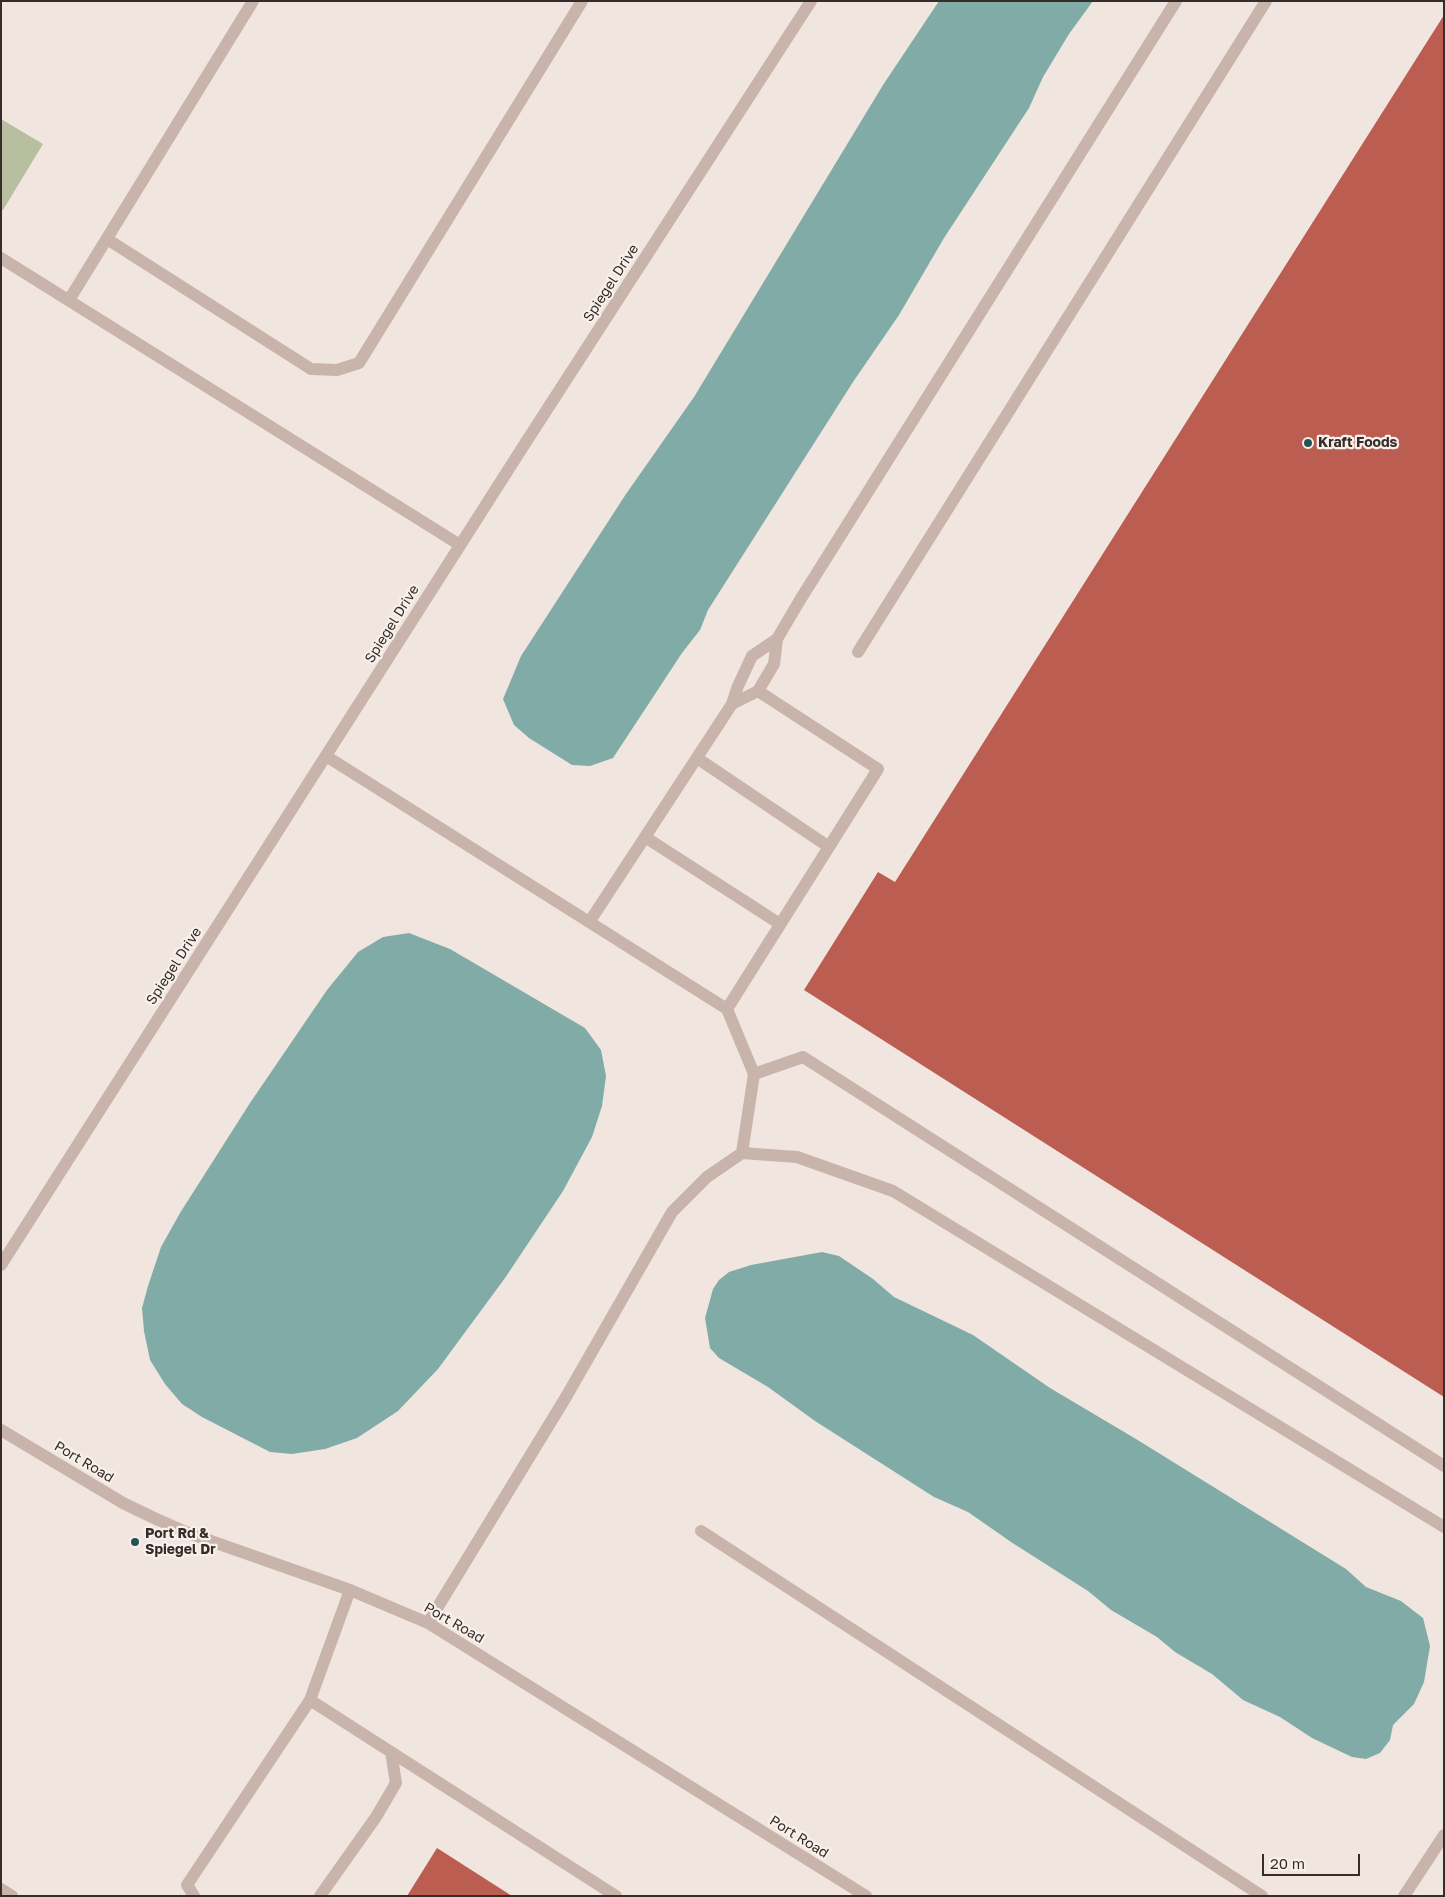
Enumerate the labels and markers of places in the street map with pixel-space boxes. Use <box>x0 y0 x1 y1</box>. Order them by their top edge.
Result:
place label: Kraft Foods <box>1318 435 1397 451</box>
marker: Kraft Foods <box>1302 437 1314 449</box>
place label: Port Rd & Spiegel Dr <box>145 1526 216 1558</box>
marker: Port Rd & Spiegel Dr <box>129 1536 141 1548</box>

